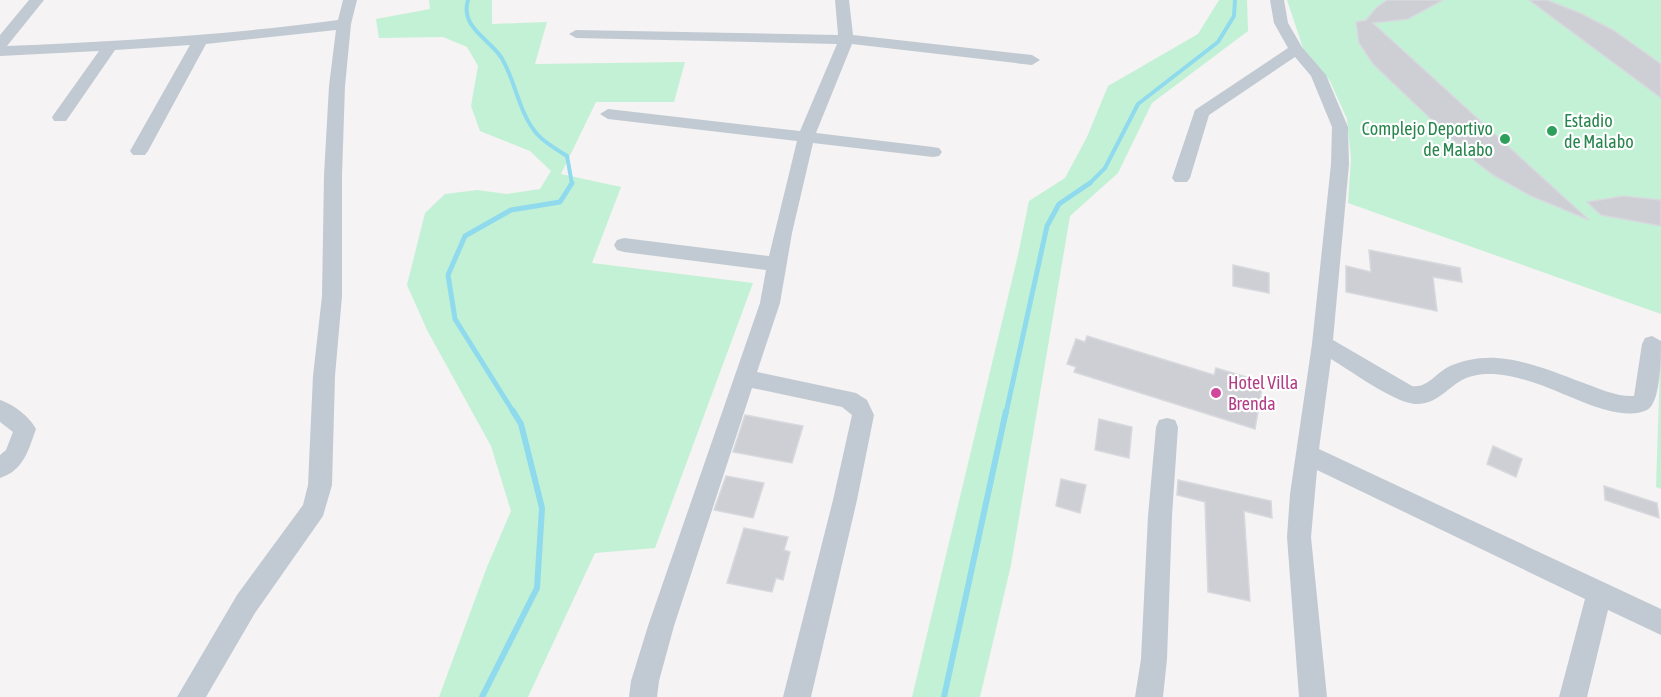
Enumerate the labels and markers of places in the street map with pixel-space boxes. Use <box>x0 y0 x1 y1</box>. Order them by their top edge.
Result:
place label: Estadio de Malabo <box>1564 110 1634 152</box>
place label: Complejo Deportivo de Malabo <box>1362 118 1493 160</box>
marker: Estadio de Malabo <box>1545 124 1559 138</box>
marker: Complejo Deportivo de Malabo <box>1498 132 1512 146</box>
place label: Hotel Villa Brenda <box>1228 372 1298 414</box>
marker: Hotel Villa Brenda <box>1209 386 1223 400</box>

